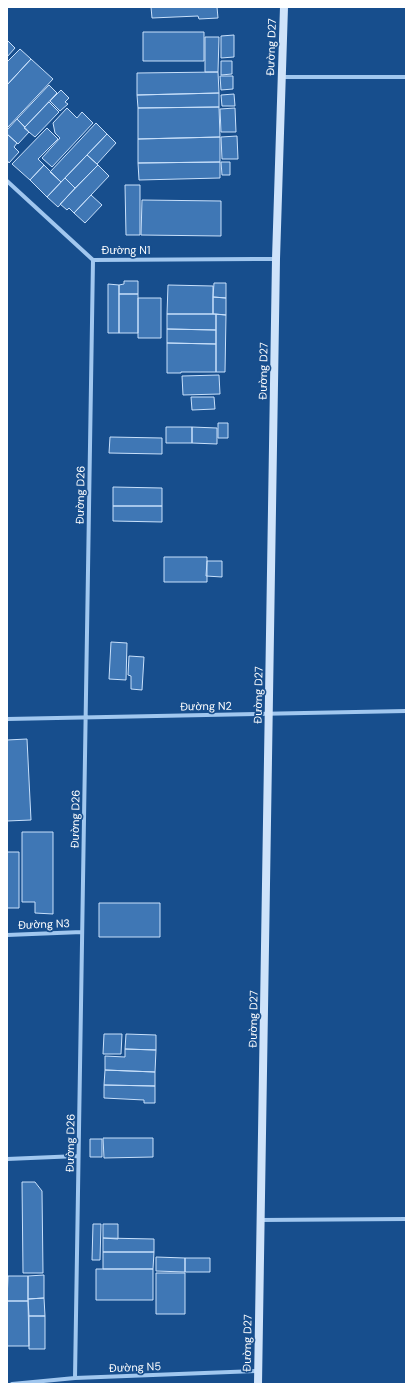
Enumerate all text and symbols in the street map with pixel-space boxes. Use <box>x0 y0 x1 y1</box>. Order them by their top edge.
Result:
street label: Đường D27 <box>263 18 279 76</box>
street label: Đường N1 <box>102 243 150 257</box>
street label: Đường D27 <box>256 342 270 400</box>
street label: Đường D26 <box>72 466 88 524</box>
street label: Đường D27 <box>251 666 265 724</box>
street label: Đường N2 <box>180 699 232 713</box>
street label: Đường D26 <box>67 790 83 848</box>
street label: Đường N3 <box>18 916 70 932</box>
street label: Đường D27 <box>246 990 260 1048</box>
street label: Đường D26 <box>62 1114 78 1172</box>
street label: Đường D27 <box>240 1314 254 1372</box>
street label: Đường N5 <box>109 1359 162 1375</box>

